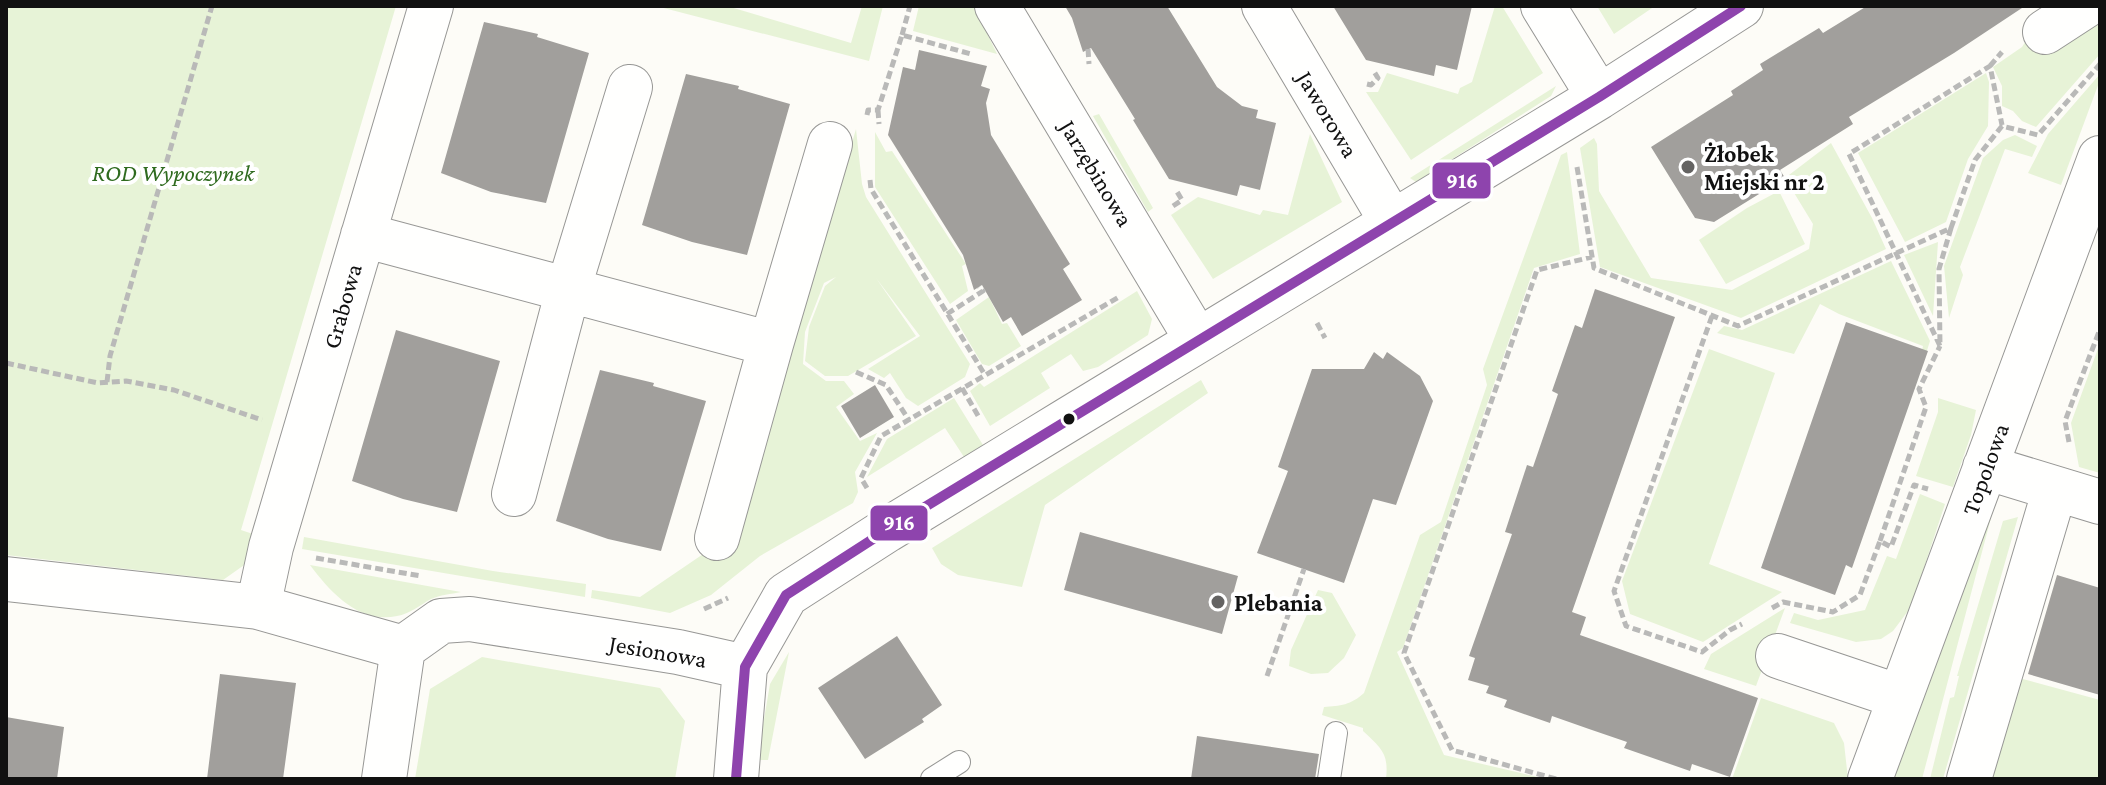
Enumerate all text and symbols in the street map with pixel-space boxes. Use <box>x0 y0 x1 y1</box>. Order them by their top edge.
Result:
street label: Jaworowa <box>1291 64 1364 162</box>
street label: Jarzębinowa <box>1054 113 1139 231</box>
place label: Żłobek Miejski nr 2 <box>1704 140 1824 196</box>
marker: Żłobek Miejski nr 2 <box>1679 158 1697 176</box>
park label: ROD Wypoczynek <box>92 159 256 186</box>
line badge: 916 <box>1431 161 1492 200</box>
text: 916 <box>1446 168 1478 193</box>
street label: Grabowa <box>317 260 367 352</box>
unlabelled marker <box>1061 411 1077 427</box>
street label: Topolowa <box>1956 420 2014 518</box>
line badge: 916 <box>869 504 929 542</box>
text: 916 <box>883 510 915 535</box>
place label: Plebania <box>1234 589 1323 616</box>
marker: Plebania <box>1209 593 1227 611</box>
street label: Jesionowa <box>605 629 709 673</box>

